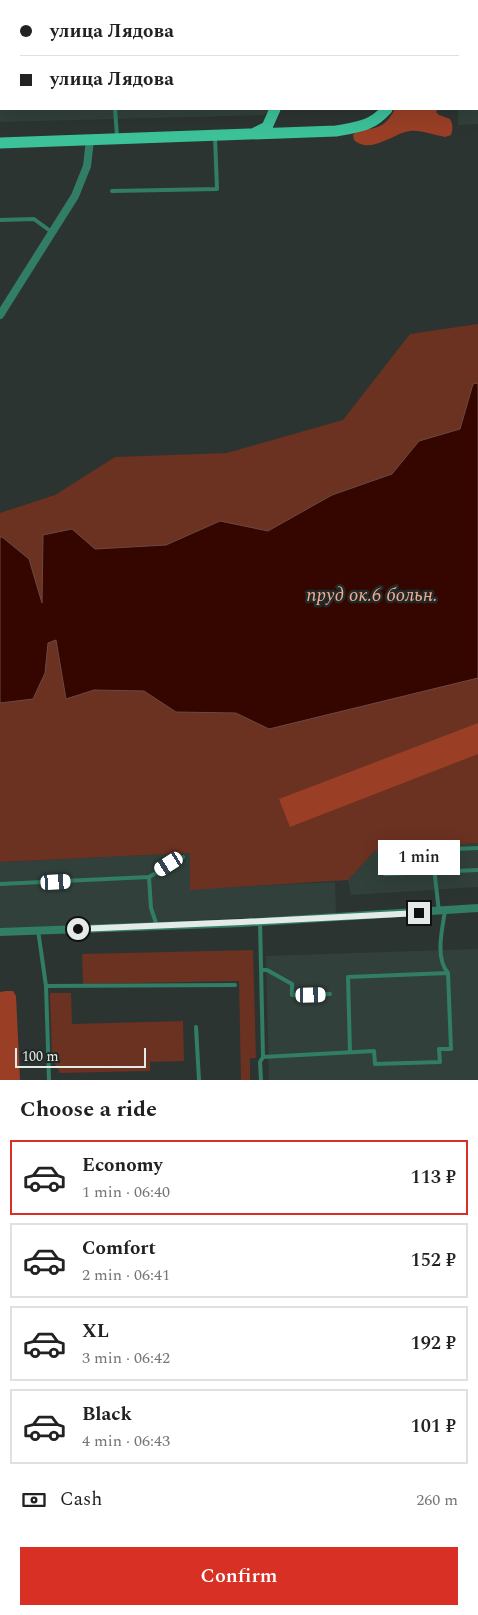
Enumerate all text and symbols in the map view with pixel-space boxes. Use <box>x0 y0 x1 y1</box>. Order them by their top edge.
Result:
text: улица Лядова <box>50 17 174 46</box>
text: улица Лядова <box>50 65 174 94</box>
water label: пруд ок.6 больн. <box>307 581 437 610</box>
callout: 1 min <box>378 840 460 876</box>
text: 1 min <box>398 845 440 869</box>
car <box>152 850 185 878</box>
car <box>40 874 71 890</box>
route end <box>408 902 430 924</box>
route start <box>67 918 89 940</box>
car <box>295 987 326 1003</box>
scale bar <box>15 1045 146 1068</box>
text: 100 m <box>22 1046 59 1067</box>
text: Choose a ride <box>20 1093 157 1126</box>
text: Economy <box>82 1151 163 1180</box>
icon: car <box>22 1155 67 1200</box>
text: 113 ₽ <box>411 1163 456 1192</box>
text: 1 min · 06:40 <box>82 1180 170 1204</box>
text: Comfort <box>82 1234 156 1263</box>
icon: car <box>22 1238 67 1283</box>
text: 152 ₽ <box>411 1246 456 1275</box>
text: 2 min · 06:41 <box>82 1263 170 1287</box>
text: XL <box>82 1317 109 1346</box>
icon: car <box>22 1321 67 1366</box>
text: 192 ₽ <box>411 1329 456 1358</box>
text: 3 min · 06:42 <box>82 1346 170 1370</box>
text: Black <box>82 1400 132 1429</box>
icon: car <box>22 1404 67 1449</box>
text: 101 ₽ <box>411 1412 456 1441</box>
text: 4 min · 06:43 <box>82 1429 170 1453</box>
text: Cash <box>60 1485 102 1514</box>
icon: cash <box>20 1486 48 1514</box>
text: 260 m <box>416 1488 458 1512</box>
button: Confirm <box>20 1547 458 1605</box>

